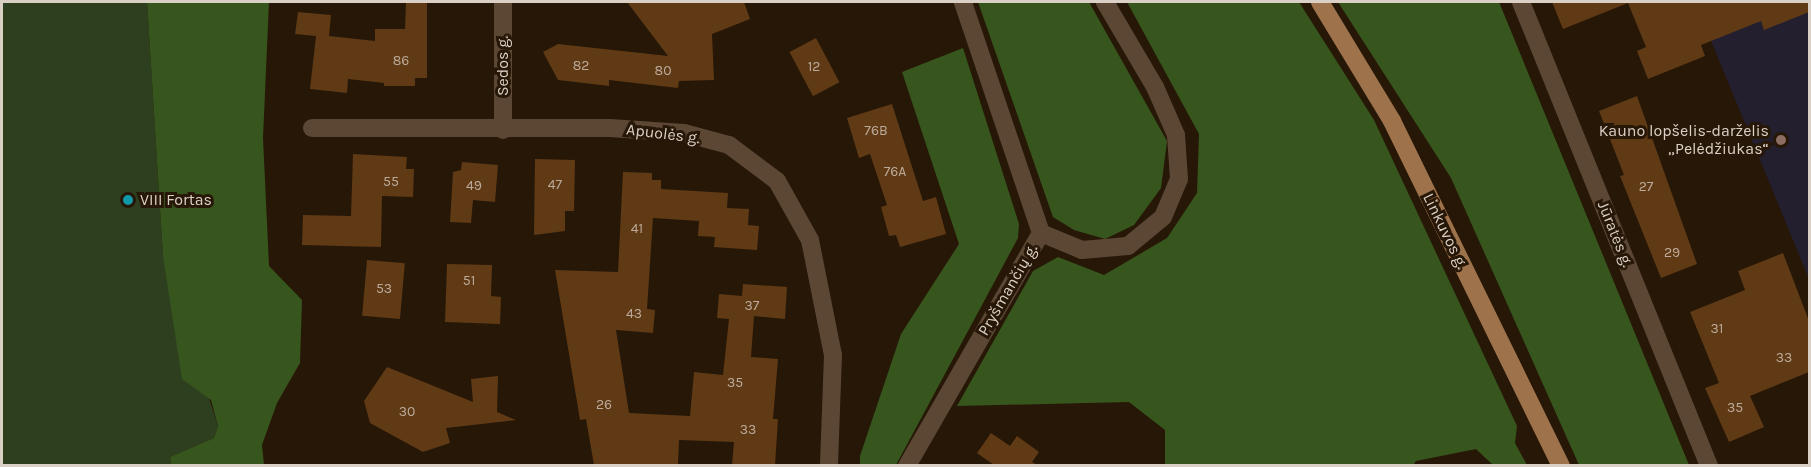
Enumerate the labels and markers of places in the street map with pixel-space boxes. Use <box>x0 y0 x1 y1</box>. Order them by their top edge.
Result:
place label: Kauno lopšelis-darželis „Pelėdžiukas“ <box>1599 121 1769 159</box>
marker: Kauno lopšelis-darželis „Pelėdžiukas“ <box>1774 133 1788 147</box>
place label: VIII Fortas <box>140 190 212 210</box>
marker: VIII Fortas <box>121 193 135 207</box>

